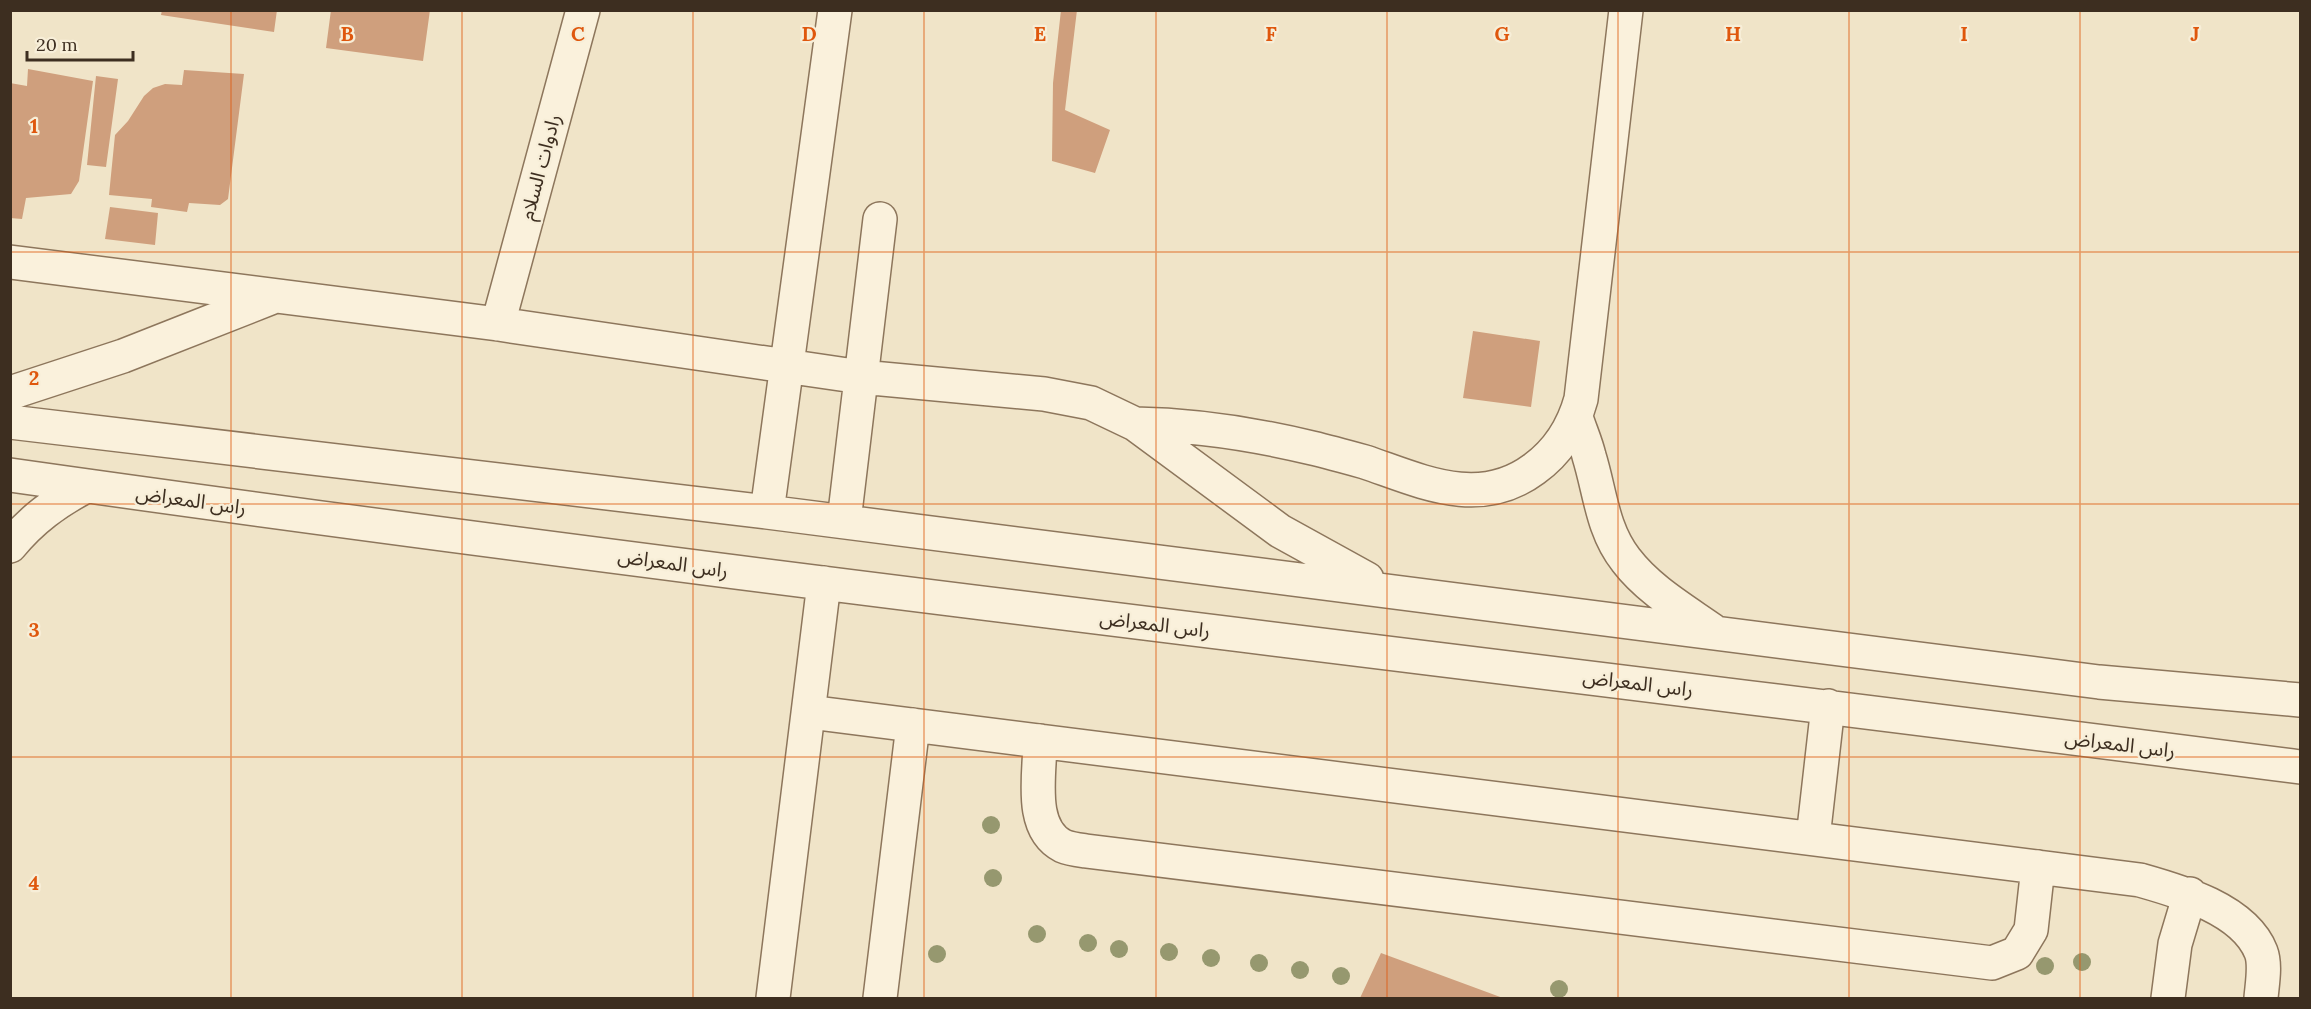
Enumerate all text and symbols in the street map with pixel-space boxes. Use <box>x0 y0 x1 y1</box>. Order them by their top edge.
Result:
text: B <box>340 21 354 46</box>
text: C <box>571 21 585 46</box>
text: D <box>801 21 817 46</box>
text: E <box>1034 21 1046 46</box>
text: F <box>1265 21 1277 46</box>
text: G <box>1494 21 1510 46</box>
text: H <box>1725 21 1741 46</box>
text: I <box>1960 21 1968 46</box>
text: J <box>2190 21 2200 46</box>
scale bar <box>27 24 134 62</box>
text: 20 m <box>36 33 78 56</box>
street label: رادوات السلام <box>513 111 569 223</box>
text: 1 <box>30 113 38 138</box>
text: 2 <box>29 365 39 390</box>
street label: راس المعراض <box>134 479 248 520</box>
street label: راس المعراض <box>616 542 730 583</box>
street label: راس المعراض <box>1098 604 1212 643</box>
text: 3 <box>28 617 40 642</box>
street label: راس المعراض <box>1581 663 1695 702</box>
street label: راس المعراض <box>2063 724 2177 763</box>
text: 4 <box>29 870 40 895</box>

